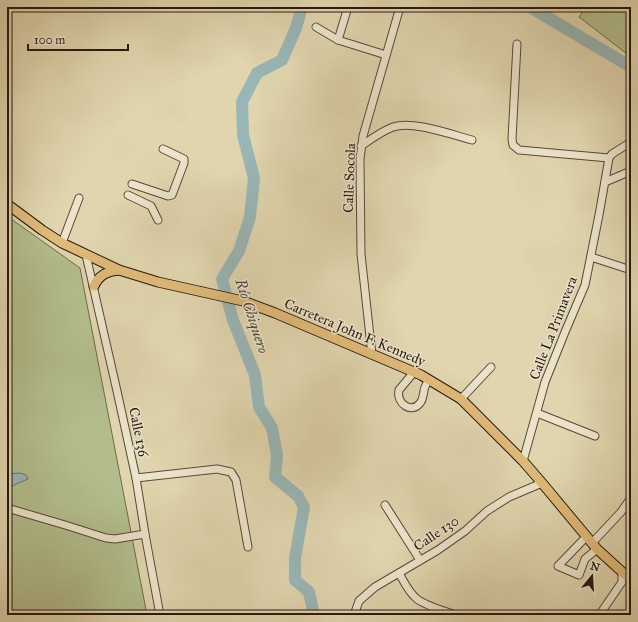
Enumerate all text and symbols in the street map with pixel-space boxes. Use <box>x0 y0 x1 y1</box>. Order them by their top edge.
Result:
scale bar <box>28 26 128 52</box>
text: 100 m <box>34 33 65 47</box>
street label: Calle Socola <box>340 143 359 213</box>
street label: Calle La Primavera <box>526 274 581 382</box>
water label: Río Chiquero <box>231 275 273 356</box>
street label: Carretera John F. Kennedy <box>281 295 428 371</box>
street label: Calle 136 <box>125 406 152 459</box>
street label: Calle 130 <box>410 512 462 555</box>
north arrow <box>572 556 612 596</box>
text: N <box>588 559 602 575</box>

